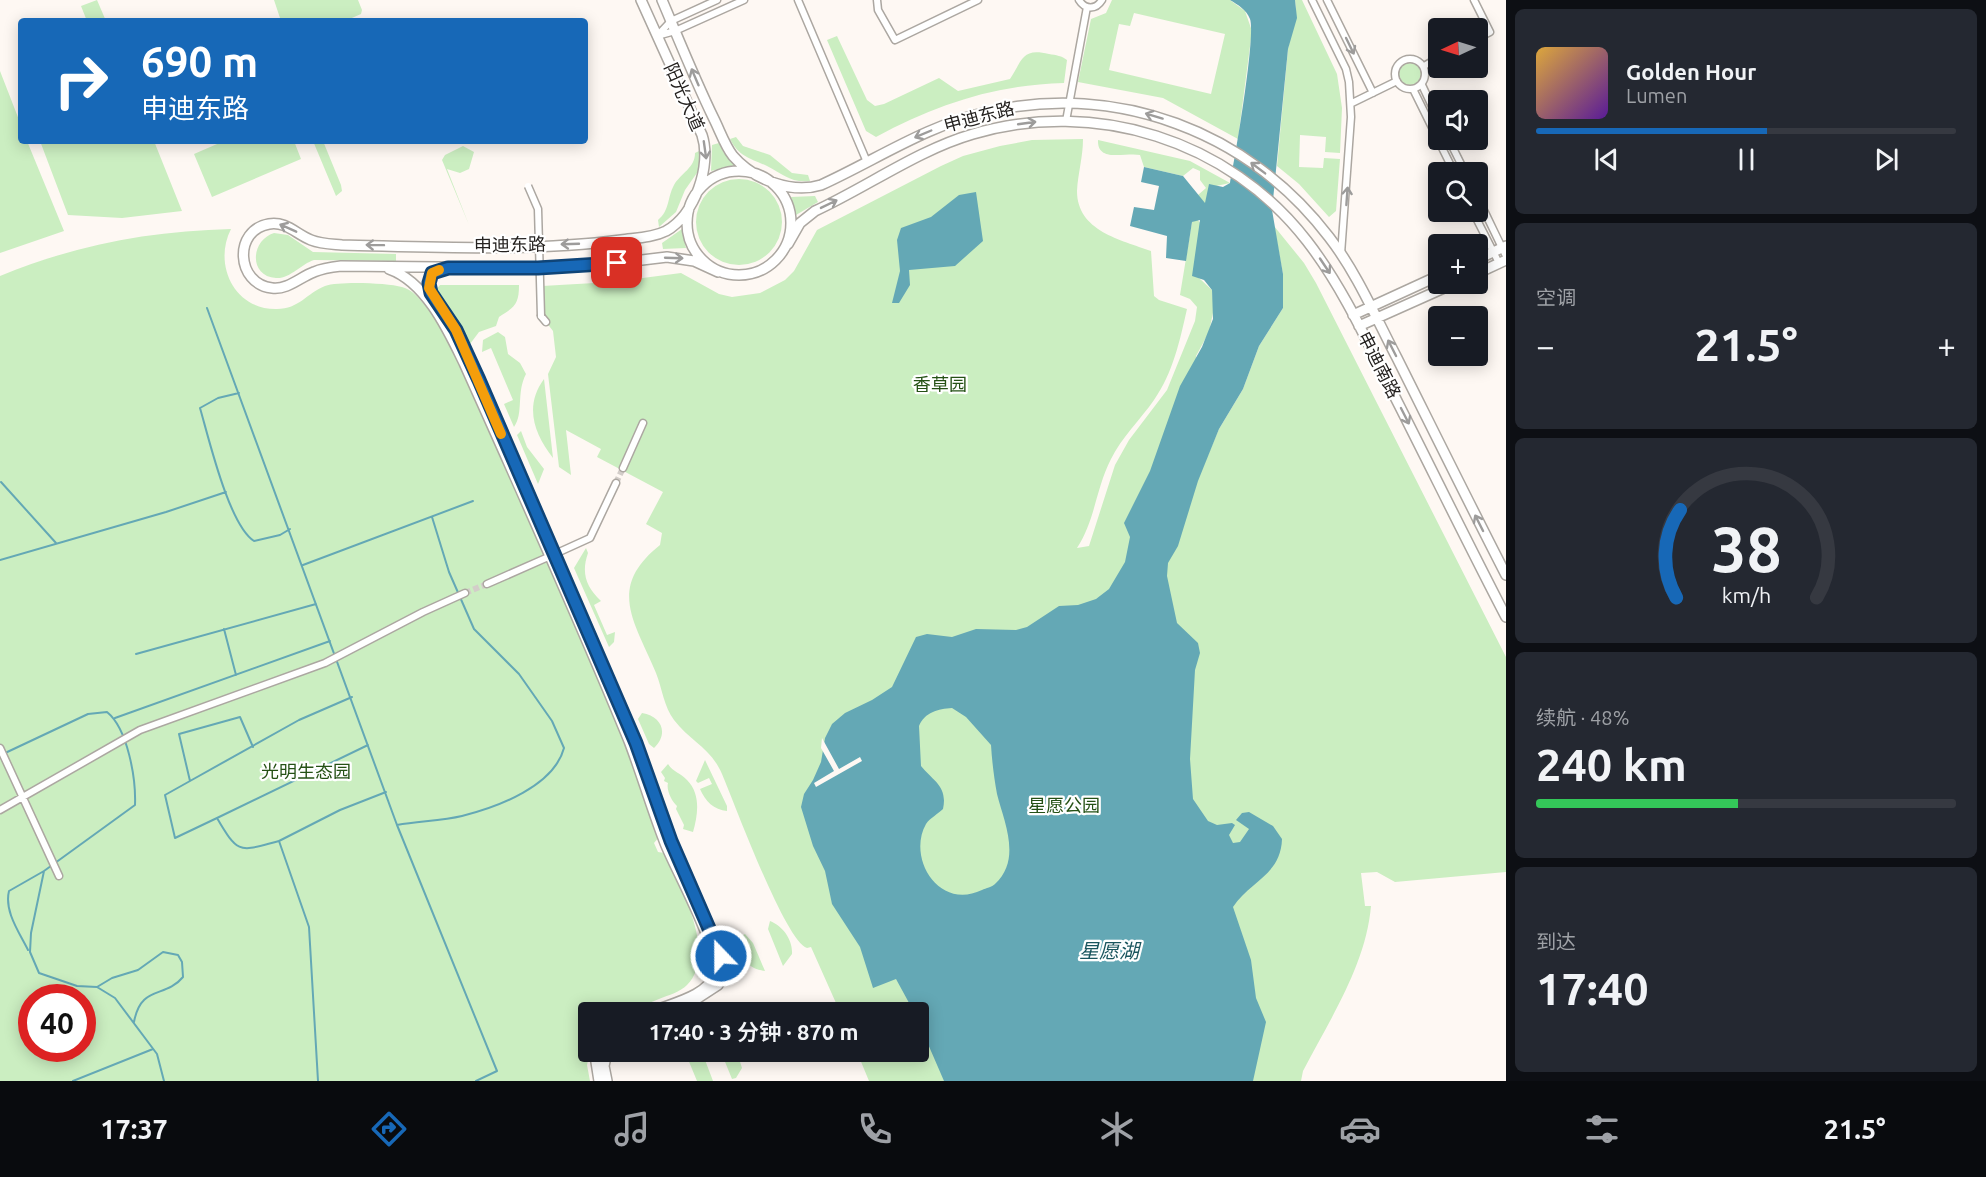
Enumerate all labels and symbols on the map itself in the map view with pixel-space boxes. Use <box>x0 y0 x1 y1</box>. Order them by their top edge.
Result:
north arrow <box>1428 18 1488 78</box>
one-way arrow <box>1345 37 1356 55</box>
street label: 阳光大道 <box>661 60 709 134</box>
one-way arrow <box>689 68 700 86</box>
street label: 申迪东路 <box>941 97 1016 135</box>
one-way arrow <box>1145 110 1164 121</box>
one-way arrow <box>1017 118 1036 129</box>
one-way arrow <box>915 129 933 140</box>
one-way arrow <box>699 140 710 159</box>
one-way arrow <box>1251 162 1267 174</box>
one-way arrow <box>1342 187 1353 207</box>
one-way arrow <box>819 198 837 210</box>
one-way arrow <box>279 222 297 233</box>
street label: 申迪东路 <box>474 233 546 255</box>
pin <box>591 237 642 288</box>
one-way arrow <box>561 238 581 249</box>
one-way arrow <box>366 240 386 251</box>
one-way arrow <box>663 252 683 264</box>
one-way arrow <box>1319 257 1331 274</box>
street label: 申迪南路 <box>1355 328 1405 401</box>
one-way arrow <box>1386 340 1397 358</box>
park label: 香草园 <box>913 374 967 394</box>
one-way arrow <box>1399 406 1411 424</box>
one-way arrow <box>1473 514 1485 532</box>
park label: 光明生态园 <box>261 761 351 781</box>
park label: 星愿公园 <box>1028 795 1100 815</box>
position arrow <box>689 924 753 988</box>
water label: 星愿湖 <box>1079 939 1142 962</box>
speed limit sign: 40 <box>18 984 96 1062</box>

